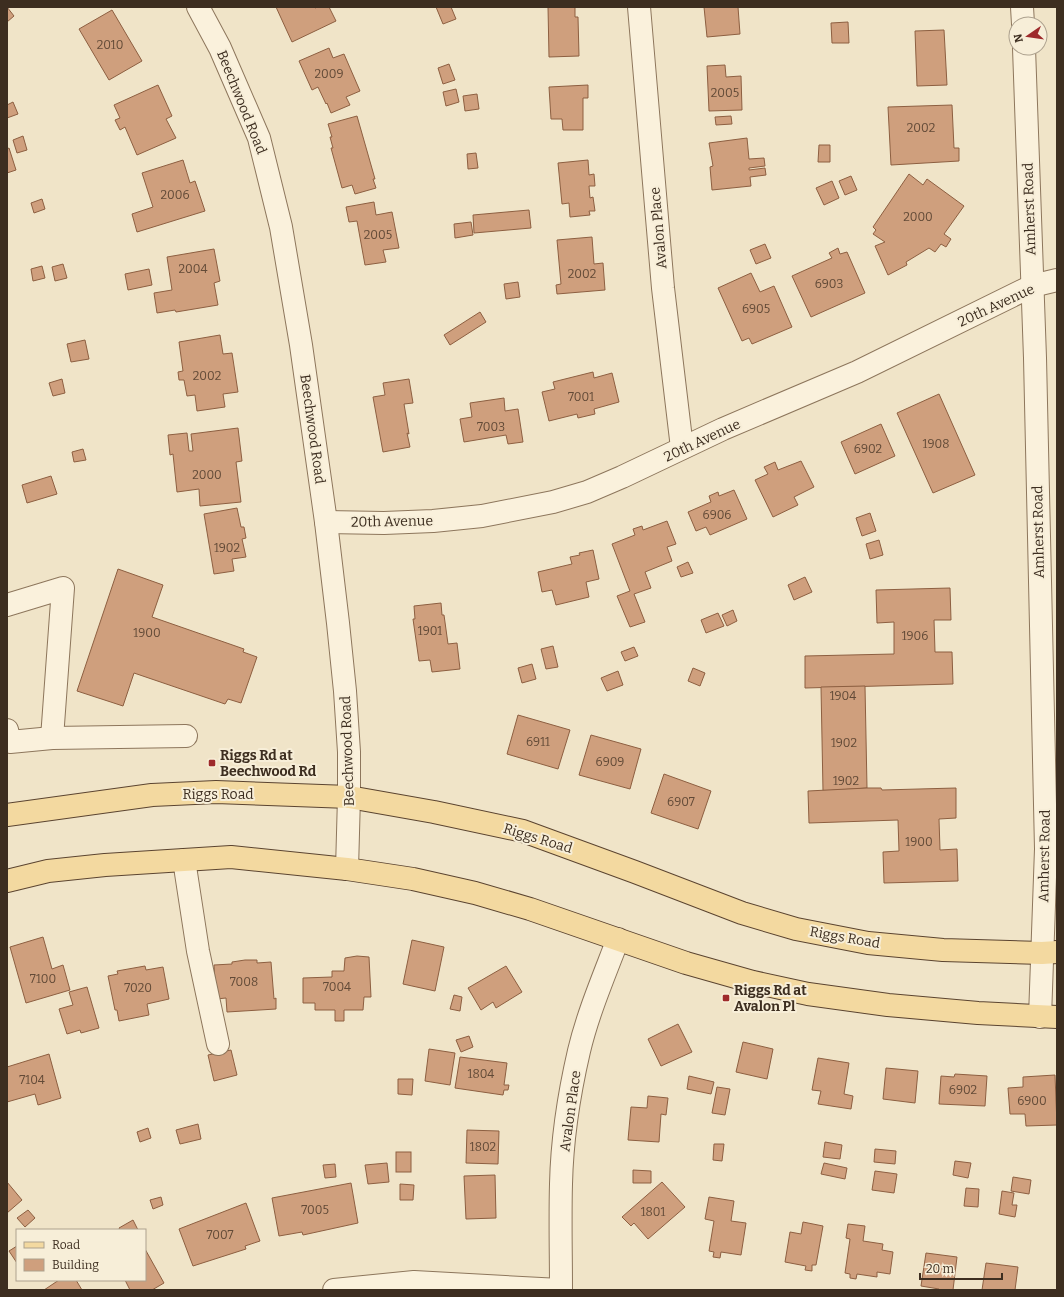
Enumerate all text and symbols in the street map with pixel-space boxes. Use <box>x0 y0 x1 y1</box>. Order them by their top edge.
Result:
north arrow <box>1008 16 1048 56</box>
text: N <box>1011 32 1026 44</box>
house number: 2010 <box>97 38 123 52</box>
street label: Beechwood Road <box>213 48 270 157</box>
house number: 2009 <box>315 67 343 81</box>
house number: 2005 <box>711 86 739 100</box>
house number: 2002 <box>907 121 935 135</box>
street label: Amherst Road <box>1019 162 1040 256</box>
street label: Avalon Place <box>646 186 671 270</box>
house number: 2006 <box>161 188 189 202</box>
house number: 2000 <box>903 210 933 224</box>
house number: 2005 <box>364 228 392 242</box>
house number: 2004 <box>179 262 207 276</box>
house number: 2002 <box>568 267 596 281</box>
house number: 6903 <box>815 277 843 291</box>
street label: 20th Avenue <box>955 280 1037 331</box>
house number: 6905 <box>742 302 770 316</box>
house number: 2002 <box>193 369 221 383</box>
street label: Beechwood Road <box>296 373 329 485</box>
house number: 7001 <box>568 390 594 404</box>
street label: 20th Avenue <box>661 415 743 466</box>
house number: 7003 <box>477 420 505 434</box>
house number: 1908 <box>923 437 949 451</box>
house number: 6902 <box>854 442 882 456</box>
house number: 2000 <box>192 468 222 482</box>
street label: Amherst Road <box>1029 485 1048 579</box>
house number: 6906 <box>703 508 731 522</box>
street label: 20th Avenue <box>351 512 433 531</box>
house number: 1902 <box>214 541 240 555</box>
house number: 1901 <box>418 624 442 638</box>
house number: 1900 <box>133 626 161 640</box>
house number: 1906 <box>902 629 928 643</box>
house number: 1904 <box>830 689 856 703</box>
street label: Beechwood Road <box>337 695 358 807</box>
house number: 6911 <box>526 735 550 749</box>
house number: 1902 <box>831 736 857 750</box>
place label: Riggs Rd at Beechwood Rd <box>220 747 317 780</box>
house number: 6909 <box>596 755 624 769</box>
marker: Riggs Rd at Beechwood Rd <box>207 758 217 768</box>
house number: 1902 <box>833 774 859 788</box>
street label: Riggs Road <box>182 786 254 803</box>
house number: 6907 <box>667 795 695 809</box>
street label: Amherst Road <box>1035 809 1054 903</box>
street label: Riggs Road <box>501 820 574 857</box>
house number: 1900 <box>905 835 933 849</box>
street label: Riggs Road <box>808 923 881 952</box>
house number: 7100 <box>30 972 56 986</box>
house number: 7008 <box>230 975 258 989</box>
house number: 7004 <box>323 980 351 994</box>
house number: 7020 <box>124 981 152 995</box>
place label: Riggs Rd at Avalon Pl <box>734 982 807 1015</box>
marker: Riggs Rd at Avalon Pl <box>721 993 731 1003</box>
house number: 1804 <box>468 1067 494 1081</box>
street label: Avalon Place <box>556 1069 585 1153</box>
house number: 7104 <box>19 1073 45 1087</box>
house number: 6902 <box>949 1083 977 1097</box>
house number: 6900 <box>1017 1094 1047 1108</box>
house number: 1802 <box>470 1140 496 1154</box>
house number: 7005 <box>301 1203 329 1217</box>
house number: 1801 <box>641 1205 665 1219</box>
house number: 7007 <box>206 1228 234 1242</box>
legend <box>16 1229 146 1281</box>
text: Road <box>52 1238 80 1252</box>
scale bar <box>920 1255 1002 1281</box>
text: Building <box>52 1258 99 1272</box>
text: 20 m <box>926 1262 955 1276</box>

